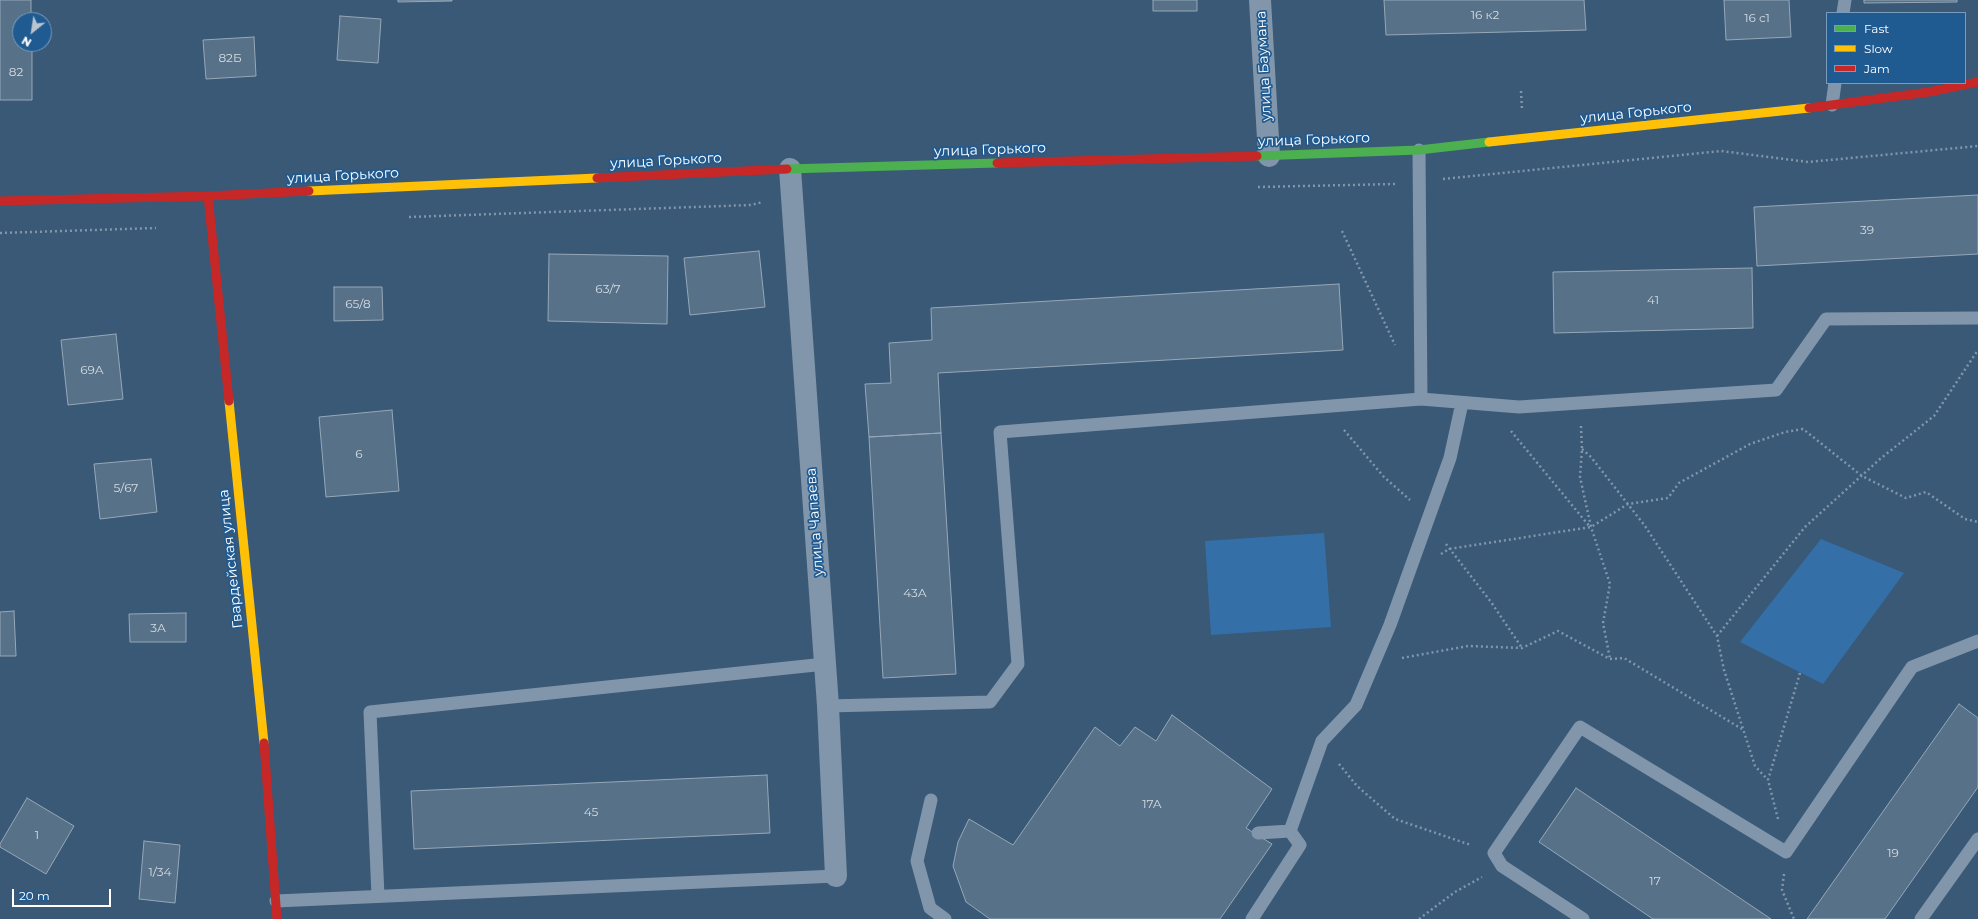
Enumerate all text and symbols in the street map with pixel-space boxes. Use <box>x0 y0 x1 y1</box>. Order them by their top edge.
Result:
house number: 16 к2 <box>1471 8 1499 22</box>
street label: улица Баумана <box>1253 10 1275 122</box>
house number: 16 с1 <box>1744 11 1770 25</box>
north arrow <box>12 12 52 52</box>
legend <box>1826 12 1966 84</box>
text: Fast <box>1864 21 1889 36</box>
text: N <box>19 33 34 50</box>
text: Slow <box>1864 41 1893 56</box>
house number: 82Б <box>218 51 242 65</box>
text: Jam <box>1864 61 1890 76</box>
house number: 82 <box>9 65 23 79</box>
street label: улица Горького <box>1579 99 1693 127</box>
street label: улица Горького <box>1258 130 1370 150</box>
street label: улица Горького <box>934 140 1046 160</box>
street label: улица Горького <box>610 150 722 172</box>
street label: улица Горького <box>287 165 399 187</box>
house number: 39 <box>1860 223 1874 237</box>
house number: 63/7 <box>595 282 621 296</box>
house number: 41 <box>1647 293 1659 307</box>
house number: 65/8 <box>345 297 371 311</box>
house number: 69А <box>80 363 104 377</box>
house number: 6 <box>355 447 363 461</box>
street label: улица Чапаева <box>803 467 827 577</box>
house number: 5/67 <box>114 481 138 495</box>
street label: Гвардейская улица <box>215 489 247 629</box>
house number: 43А <box>903 586 927 600</box>
house number: 3А <box>150 621 166 635</box>
house number: 17А <box>1142 797 1162 811</box>
house number: 45 <box>584 805 598 819</box>
house number: 1 <box>35 828 39 842</box>
house number: 19 <box>1887 846 1899 860</box>
house number: 1/34 <box>148 865 172 879</box>
house number: 17 <box>1649 874 1661 888</box>
scale bar <box>14 881 113 907</box>
text: 20 m <box>19 888 50 903</box>

